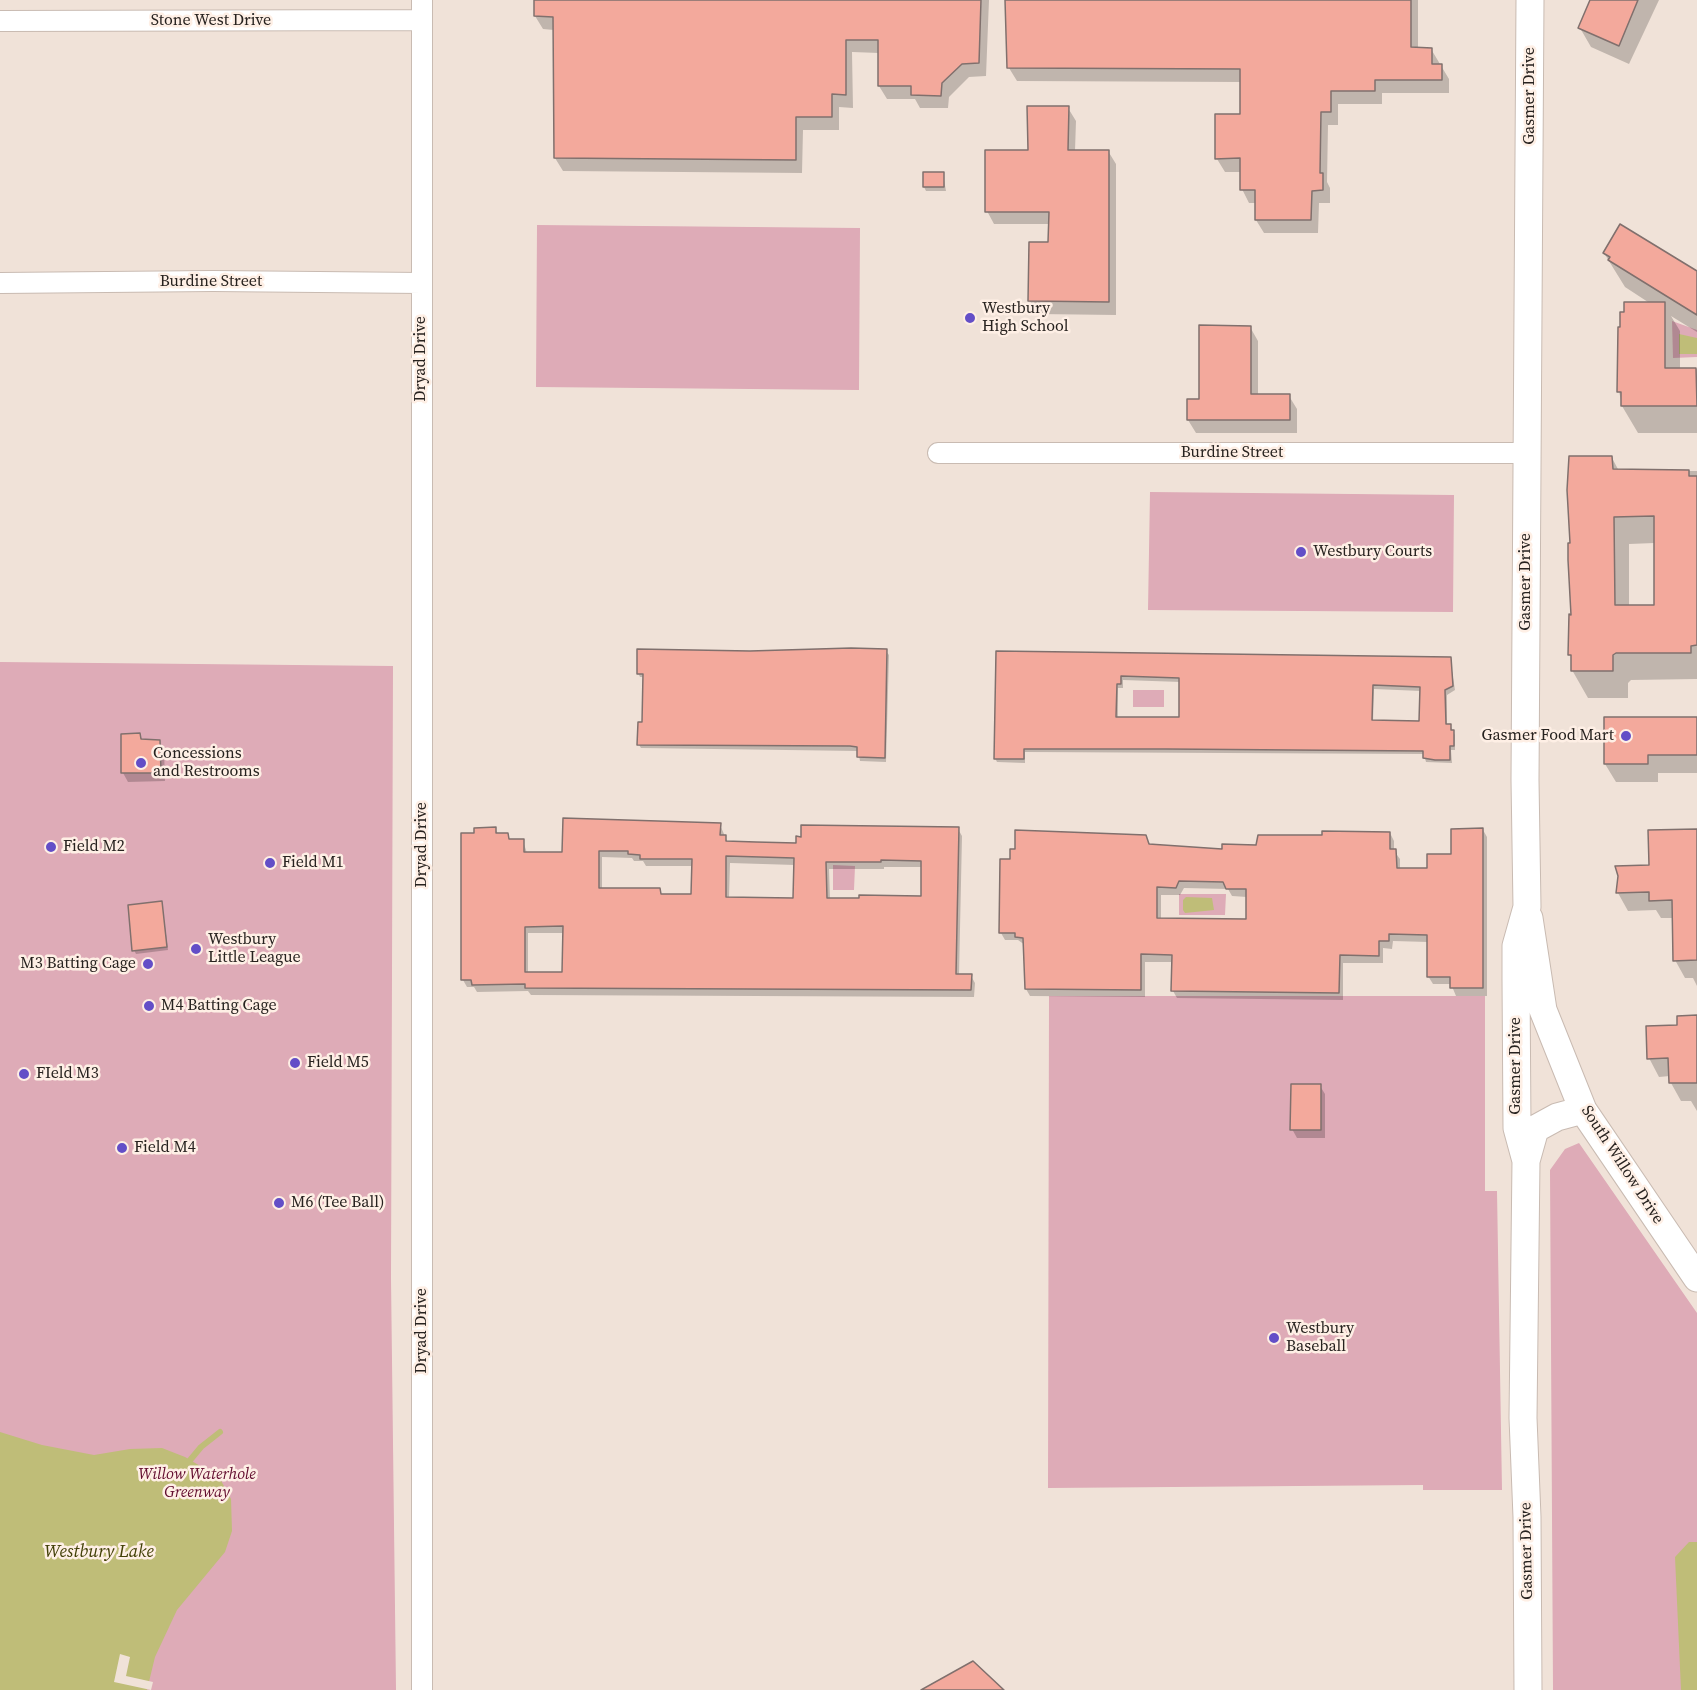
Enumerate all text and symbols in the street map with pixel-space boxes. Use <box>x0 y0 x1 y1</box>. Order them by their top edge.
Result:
street label: Stone West Drive <box>151 11 271 31</box>
street label: Gasmer Drive <box>1520 47 1540 145</box>
street label: Burdine Street <box>160 272 262 292</box>
place label: Westbury High School <box>982 299 1068 337</box>
marker: Westbury High School <box>963 311 977 325</box>
street label: Dryad Drive <box>411 316 431 402</box>
street label: Burdine Street <box>1181 443 1283 463</box>
street label: Gasmer Drive <box>1516 533 1536 631</box>
place label: Westbury Courts <box>1313 542 1432 562</box>
marker: Westbury Courts <box>1294 545 1308 559</box>
place label: Gasmer Food Mart <box>1482 726 1614 746</box>
marker: Gasmer Food Mart <box>1619 729 1633 743</box>
place label: Concessions and Restrooms <box>153 744 260 782</box>
marker: Concessions and Restrooms <box>134 756 148 770</box>
street label: Dryad Drive <box>412 802 432 888</box>
place label: Field M2 <box>63 837 125 857</box>
marker: Field M2 <box>44 840 58 854</box>
place label: Field M1 <box>282 853 344 873</box>
marker: Field M1 <box>263 856 277 870</box>
place label: Westbury Little League <box>208 930 301 968</box>
marker: Westbury Little League <box>189 942 203 956</box>
place label: M3 Batting Cage <box>20 954 136 974</box>
marker: M3 Batting Cage <box>141 957 155 971</box>
place label: M4 Batting Cage <box>161 996 277 1016</box>
marker: M4 Batting Cage <box>142 999 156 1013</box>
street label: Gasmer Drive <box>1506 1017 1526 1115</box>
place label: Field M5 <box>307 1053 369 1073</box>
marker: Field M5 <box>288 1056 302 1070</box>
place label: FIeld M3 <box>36 1064 99 1084</box>
marker: FIeld M3 <box>17 1067 31 1081</box>
street label: South Willow Drive <box>1577 1102 1667 1228</box>
place label: Field M4 <box>134 1138 196 1158</box>
marker: Field M4 <box>115 1141 129 1155</box>
place label: M6 (Tee Ball) <box>291 1193 384 1213</box>
marker: M6 (Tee Ball) <box>272 1196 286 1210</box>
street label: Dryad Drive <box>412 1288 432 1374</box>
place label: Westbury Baseball <box>1286 1319 1354 1357</box>
marker: Westbury Baseball <box>1267 1331 1281 1345</box>
park label: Willow Waterhole Greenway <box>138 1465 256 1503</box>
street label: Gasmer Drive <box>1517 1502 1537 1600</box>
water label: Westbury Lake <box>44 1541 154 1563</box>

